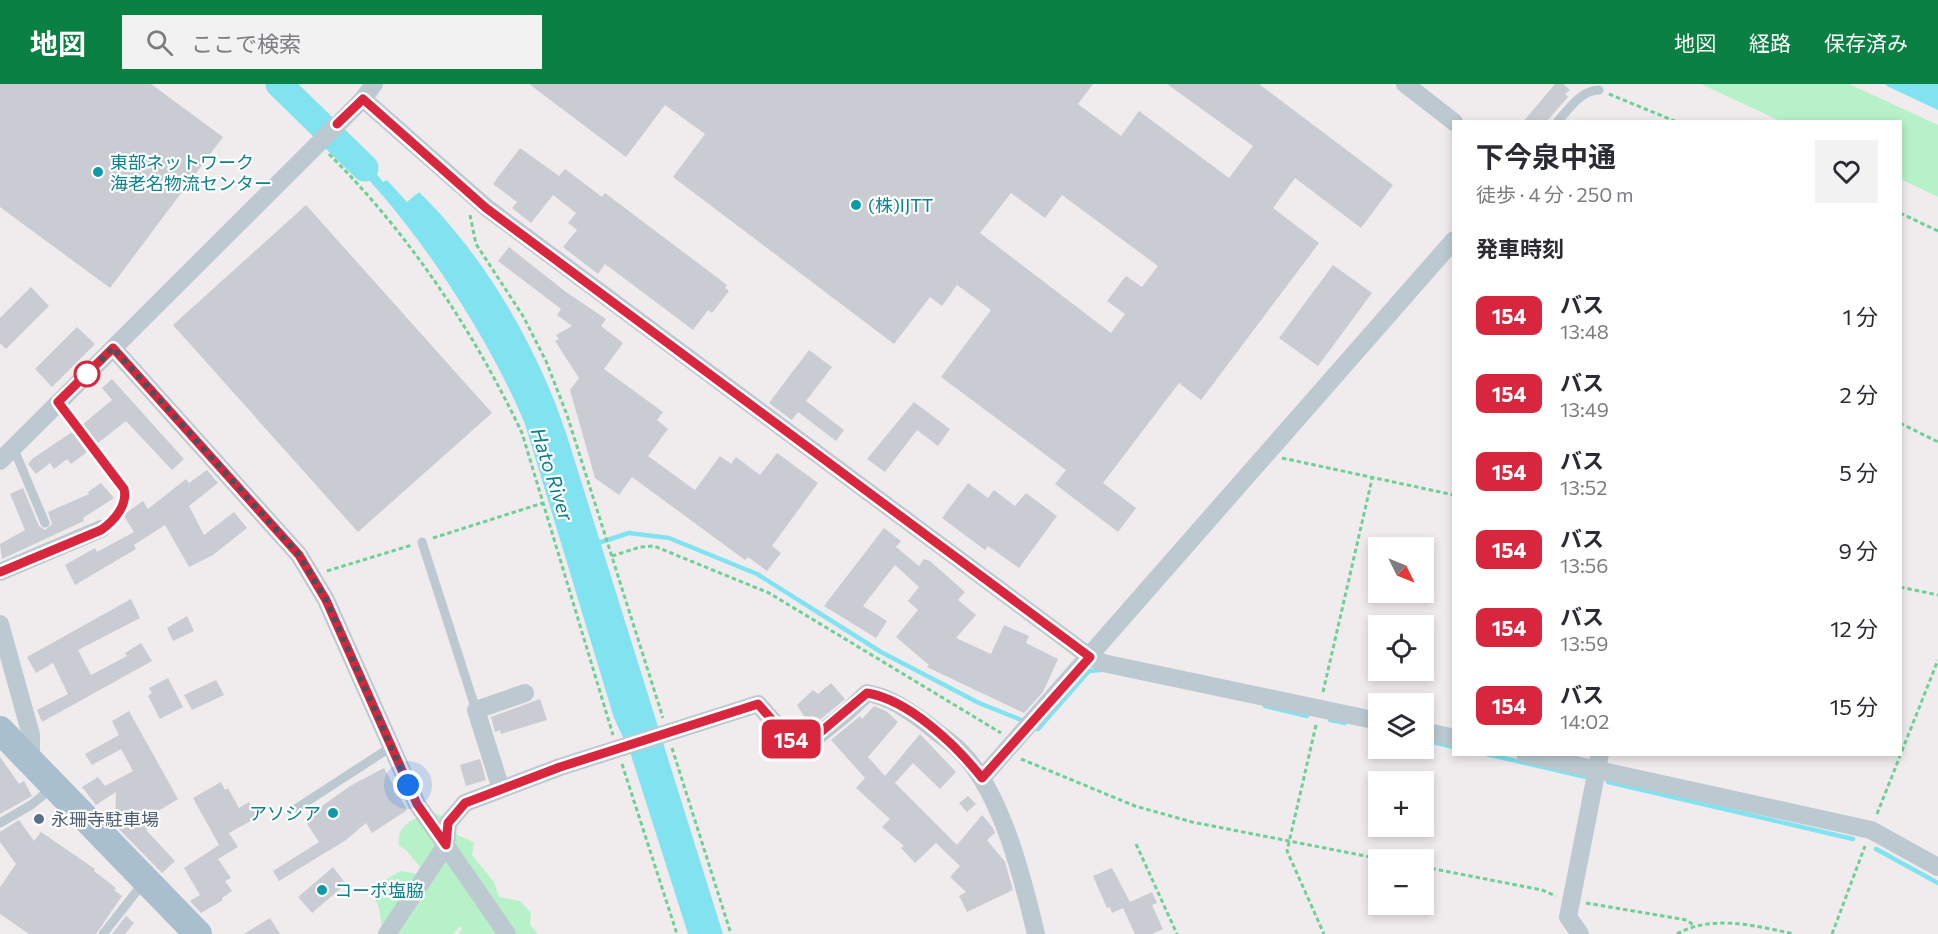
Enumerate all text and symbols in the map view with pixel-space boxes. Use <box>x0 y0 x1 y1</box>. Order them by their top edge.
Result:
search box <box>122 15 542 69</box>
text: 地図 <box>30 26 86 60</box>
icon: search <box>143 26 176 59</box>
text: ここで検索 <box>191 30 301 57</box>
text: 地図 <box>1674 30 1716 55</box>
text: 経路 <box>1749 30 1791 55</box>
text: 保存済み <box>1824 30 1908 55</box>
text: 下今泉中通 <box>1476 139 1616 173</box>
button: heart <box>1815 140 1878 203</box>
place label: 東部ネットワーク 海老名物流センター <box>110 151 272 194</box>
marker: 東部ネットワーク 海老名物流センター <box>91 165 105 179</box>
text: 徒歩 · 4 分 · 250 m <box>1476 182 1634 206</box>
place label: (株)IJTT <box>868 194 933 216</box>
marker: (株)IJTT <box>849 198 863 212</box>
text: 発車時刻 <box>1476 235 1564 262</box>
text: バス <box>1560 291 1604 318</box>
text: 154 <box>1492 303 1526 328</box>
text: 1 分 <box>1842 303 1878 330</box>
text: 13:48 <box>1560 319 1609 343</box>
unlabelled marker <box>74 361 100 387</box>
text: バス <box>1560 369 1604 396</box>
text: 154 <box>1492 381 1526 406</box>
text: 2 分 <box>1840 381 1878 408</box>
text: 13:49 <box>1560 397 1609 421</box>
water label: Hato River <box>527 424 580 525</box>
text: バス <box>1560 447 1604 474</box>
text: 154 <box>1492 459 1526 484</box>
text: 5 分 <box>1839 459 1878 486</box>
text: 13:52 <box>1560 475 1607 499</box>
text: バス <box>1560 525 1604 552</box>
north arrow <box>1368 537 1434 603</box>
map controls <box>1368 537 1434 915</box>
text: 154 <box>1492 537 1526 562</box>
text: 9 分 <box>1838 537 1878 564</box>
text: 13:56 <box>1560 553 1608 577</box>
text: バス <box>1560 603 1604 630</box>
button: locate <box>1368 615 1434 681</box>
text: 154 <box>1492 615 1526 640</box>
text: 12 分 <box>1830 615 1878 642</box>
text: 13:59 <box>1560 631 1608 655</box>
text: バス <box>1560 681 1604 708</box>
button: layers <box>1368 693 1434 759</box>
text: 154 <box>1492 693 1526 718</box>
text: 15 分 <box>1830 693 1878 720</box>
text: 14:02 <box>1560 709 1609 733</box>
line badge: 154 <box>756 720 826 758</box>
text: 154 <box>774 727 808 752</box>
your location <box>393 770 423 800</box>
button: + <box>1368 771 1434 837</box>
place label: アソシア <box>249 802 321 824</box>
marker: アソシア <box>326 806 340 820</box>
place label: 永珊寺駐車場 <box>51 808 159 830</box>
marker: 永珊寺駐車場 <box>32 812 46 826</box>
button: − <box>1368 849 1434 915</box>
place label: コーポ塩脇 <box>334 879 424 901</box>
marker: コーポ塩脇 <box>315 883 329 897</box>

